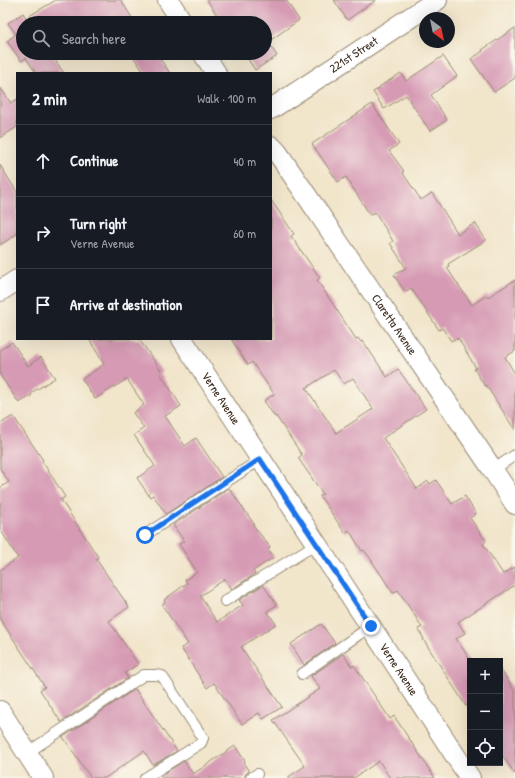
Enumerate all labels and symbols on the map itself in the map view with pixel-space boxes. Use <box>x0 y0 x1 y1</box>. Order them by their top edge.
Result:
north arrow <box>419 12 455 48</box>
street label: 221st Street <box>326 32 382 76</box>
street label: Claretta Avenue <box>368 290 421 358</box>
street label: Verne Avenue <box>198 369 245 428</box>
route start <box>136 526 154 544</box>
route end <box>362 617 380 635</box>
street label: Verne Avenue <box>376 639 423 699</box>

